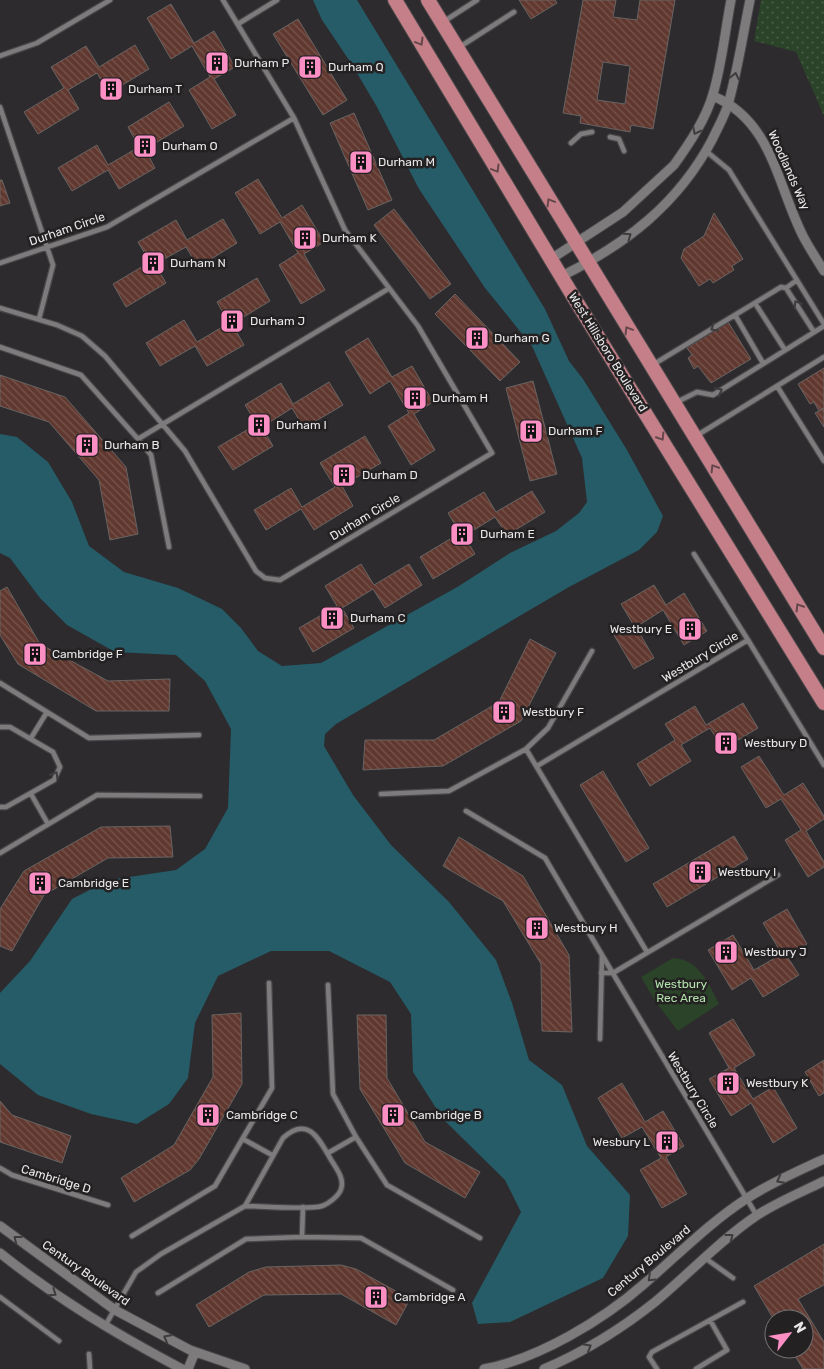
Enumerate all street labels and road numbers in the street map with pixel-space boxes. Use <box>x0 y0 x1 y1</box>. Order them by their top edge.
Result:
street label: Woodlands Way <box>765 128 813 212</box>
street label: Durham Circle <box>27 209 107 249</box>
street label: West Hillsboro Boulevard <box>566 290 650 414</box>
street label: Durham Circle <box>327 490 403 543</box>
street label: Westbury Circle <box>659 629 741 685</box>
street label: Westbury Circle <box>665 1049 721 1131</box>
street label: Cambridge D <box>19 1162 93 1196</box>
street label: Century Boulevard <box>605 1222 693 1300</box>
street label: Century Boulevard <box>39 1238 133 1308</box>

